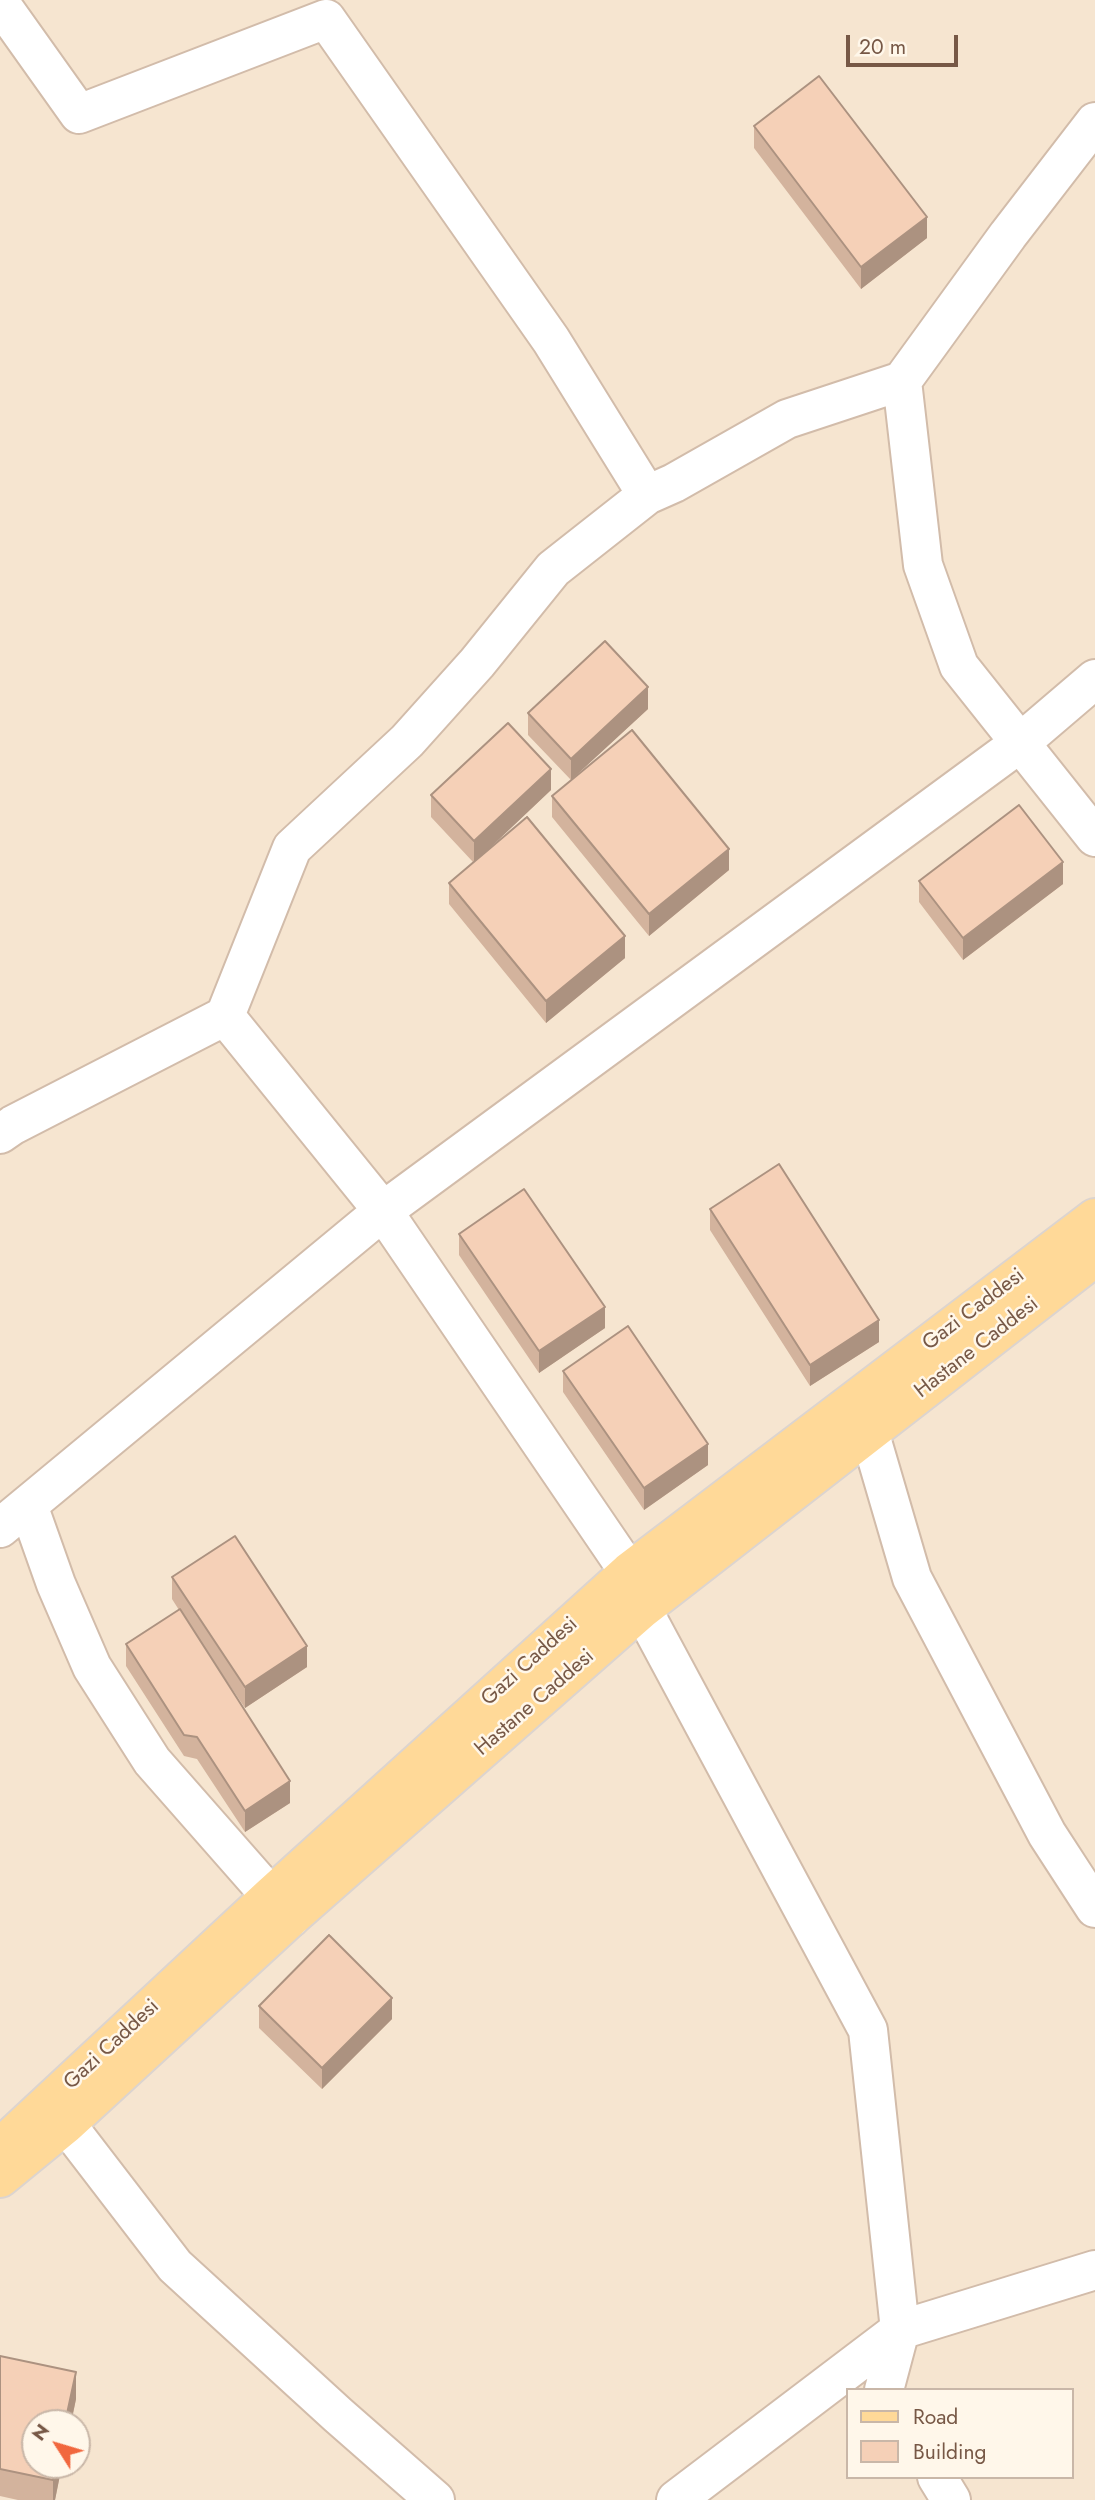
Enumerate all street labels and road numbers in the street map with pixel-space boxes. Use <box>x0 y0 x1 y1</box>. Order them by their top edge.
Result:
street label: Gazi Caddesi <box>918 1264 1030 1356</box>
street label: Hastane Caddesi <box>910 1292 1044 1404</box>
street label: Gazi Caddesi <box>477 1612 583 1712</box>
street label: Hastane Caddesi <box>470 1644 600 1762</box>
street label: Gazi Caddesi <box>59 1995 165 2095</box>

